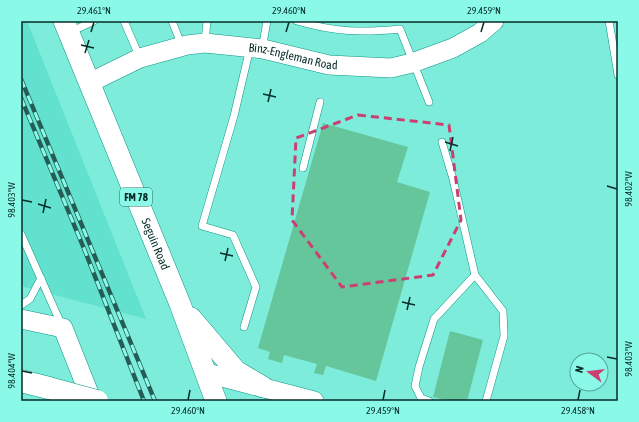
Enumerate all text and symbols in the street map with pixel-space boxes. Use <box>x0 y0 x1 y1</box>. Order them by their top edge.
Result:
text: 29.461°N <box>77 5 111 16</box>
text: 29.460°N <box>272 5 306 16</box>
text: 29.459°N <box>467 5 501 16</box>
street label: Binz-Engleman Road <box>248 41 338 72</box>
text: 98.402°W <box>623 171 634 207</box>
text: 98.403°W <box>6 182 17 218</box>
road number: FM 78 <box>120 188 152 206</box>
street label: Seguin Road <box>139 216 172 272</box>
text: 98.403°W <box>623 341 634 377</box>
north arrow <box>569 352 609 392</box>
text: 98.404°W <box>6 353 17 389</box>
text: N <box>573 365 586 374</box>
text: 29.460°N <box>171 405 205 416</box>
text: 29.459°N <box>366 405 400 416</box>
text: 29.458°N <box>561 405 595 416</box>

